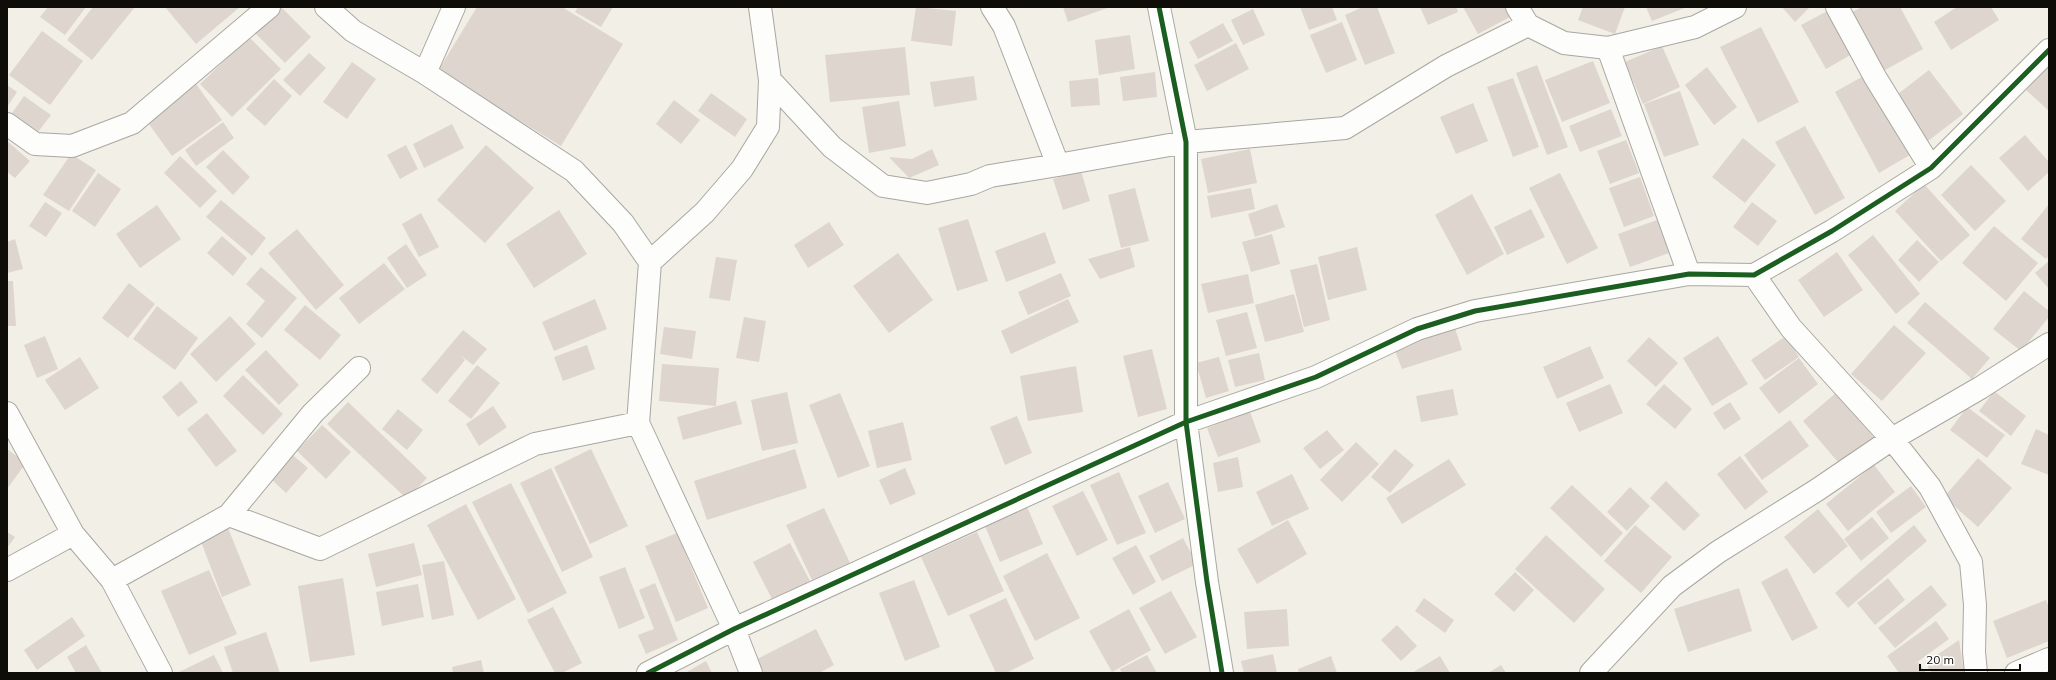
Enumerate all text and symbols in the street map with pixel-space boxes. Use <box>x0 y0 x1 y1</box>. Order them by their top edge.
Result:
scale bar <box>1920 646 2020 672</box>
text: 20 m <box>1926 652 1954 667</box>

